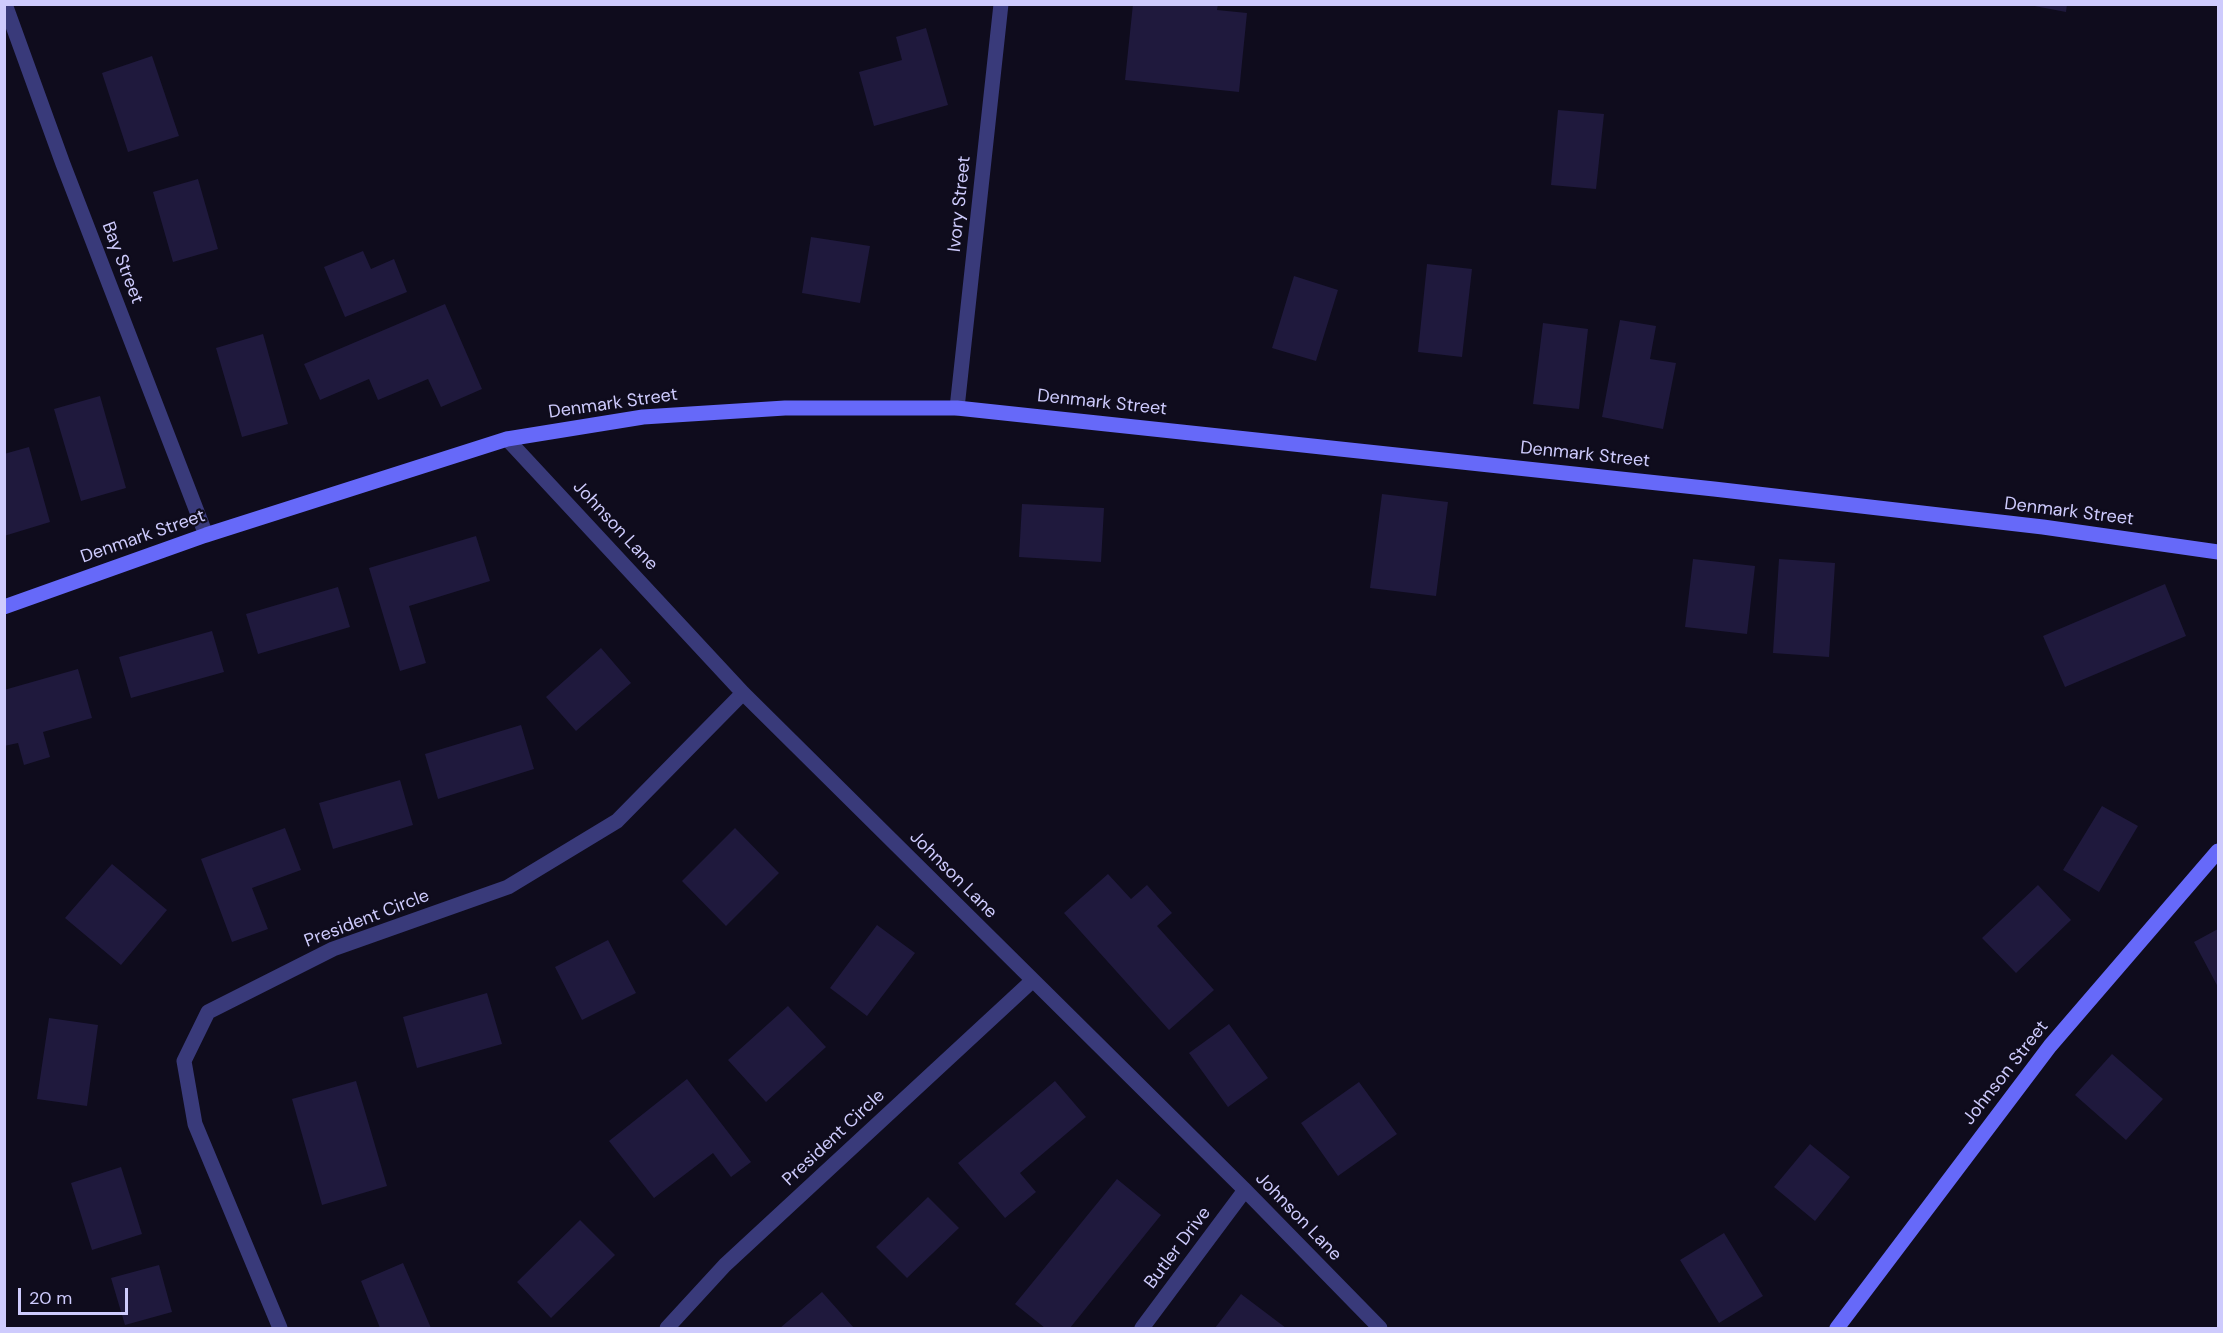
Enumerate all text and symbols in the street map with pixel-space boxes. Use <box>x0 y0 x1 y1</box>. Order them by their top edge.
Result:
street label: Ivory Street <box>944 155 976 253</box>
street label: Bay Street <box>96 219 148 307</box>
street label: Denmark Street <box>547 384 679 424</box>
street label: Denmark Street <box>1036 385 1168 421</box>
street label: Denmark Street <box>1519 437 1651 473</box>
street label: Johnson Lane <box>568 477 662 575</box>
street label: Denmark Street <box>2003 493 2135 531</box>
street label: Denmark Street <box>78 506 208 568</box>
street label: Johnson Lane <box>905 827 1001 923</box>
street label: President Circle <box>301 885 433 953</box>
street label: Johnson Street <box>1959 1017 2053 1129</box>
street label: President Circle <box>778 1085 890 1191</box>
street label: Johnson Lane <box>1250 1168 1346 1266</box>
street label: Butler Drive <box>1140 1203 1216 1293</box>
scale bar <box>21 1276 130 1314</box>
text: 20 m <box>29 1286 72 1310</box>

